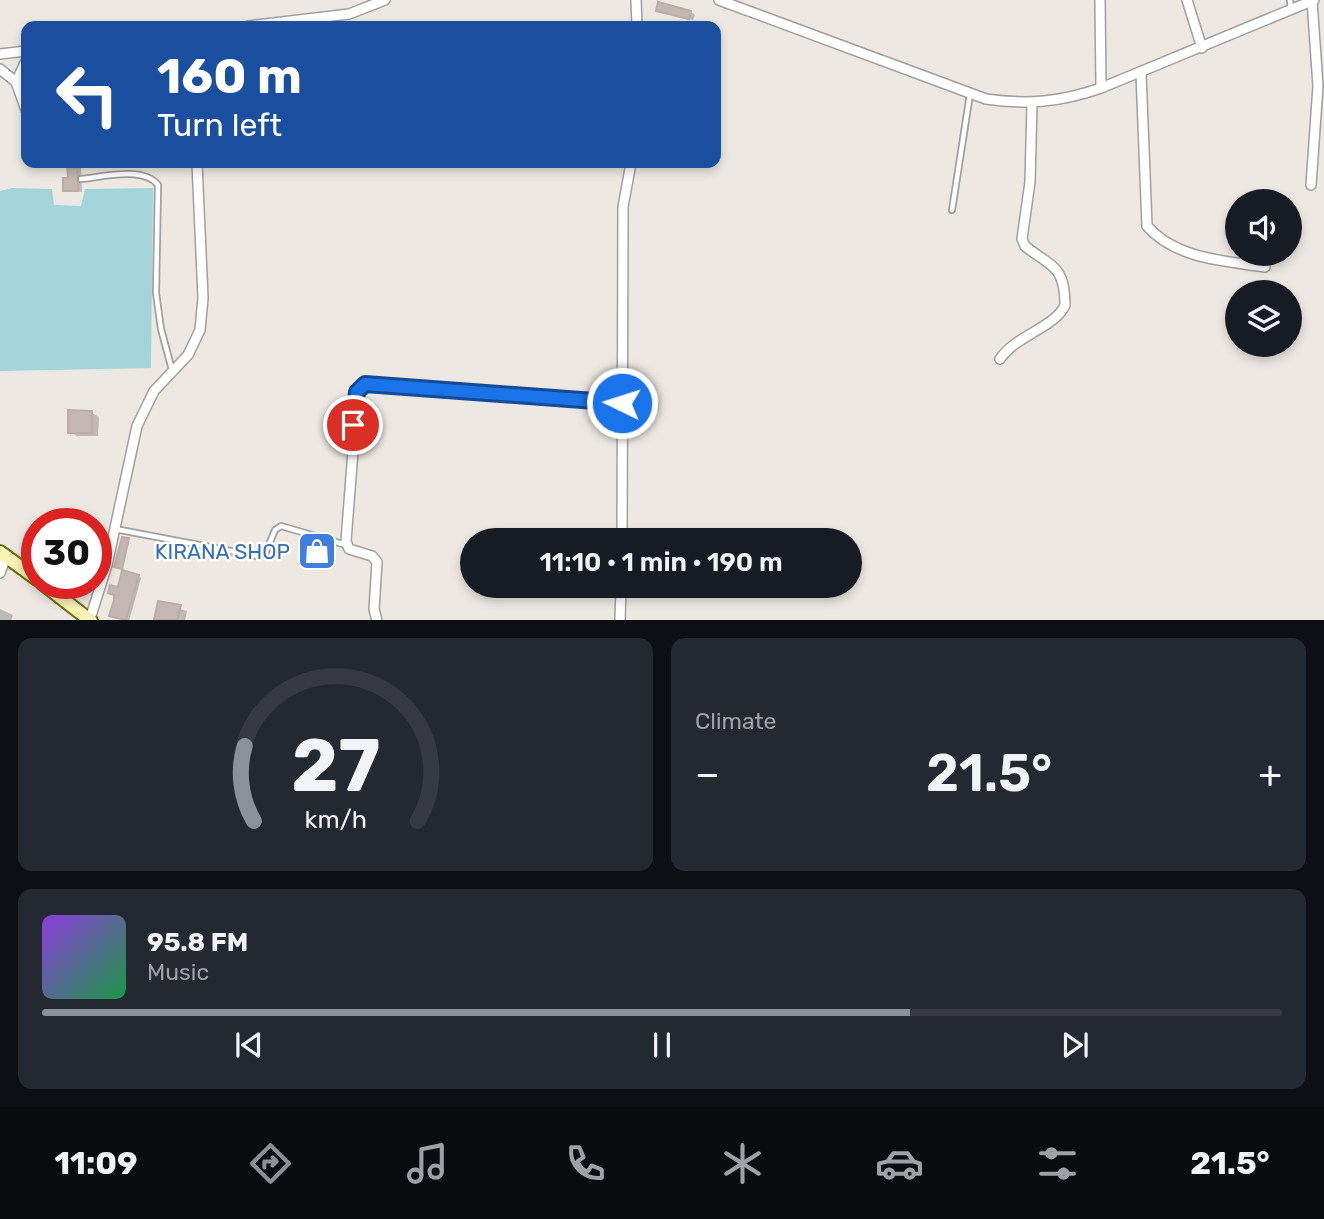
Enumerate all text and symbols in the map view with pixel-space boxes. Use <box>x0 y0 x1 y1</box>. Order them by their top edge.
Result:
text: 160 m <box>157 47 302 105</box>
icon: left <box>42 49 133 140</box>
text: Turn left <box>157 106 282 144</box>
map controls <box>1225 189 1302 357</box>
button: sound <box>1225 189 1302 266</box>
button: layers <box>1225 280 1302 357</box>
position arrow <box>585 366 659 440</box>
pin <box>323 395 383 455</box>
icon: arrive <box>334 406 372 444</box>
speed limit sign: 30 <box>21 508 112 599</box>
shop icon: KIRANA SHOP <box>296 530 338 572</box>
place label: KIRANA SHOP <box>155 539 290 564</box>
text: 11:10 · 1 min · 190 m <box>539 547 783 578</box>
text: Climate <box>695 707 776 735</box>
text: 27 <box>291 723 380 809</box>
text: 21.5° <box>926 742 1052 804</box>
text: − <box>695 751 720 797</box>
text: + <box>1258 751 1282 797</box>
text: km/h <box>304 804 367 833</box>
text: 95.8 FM <box>147 927 248 958</box>
text: Music <box>147 958 209 986</box>
icon: previous <box>230 1026 268 1064</box>
icon: pause <box>643 1026 681 1064</box>
icon: next <box>1056 1026 1094 1064</box>
icon: directions <box>246 1139 295 1188</box>
icon: music <box>403 1139 452 1188</box>
icon: phone <box>561 1139 610 1188</box>
icon: climate <box>718 1139 767 1188</box>
icon: car <box>875 1139 924 1188</box>
icon: filters <box>1033 1139 1082 1188</box>
text: 11:09 <box>54 1144 138 1182</box>
text: 21.5° <box>1190 1144 1270 1182</box>

